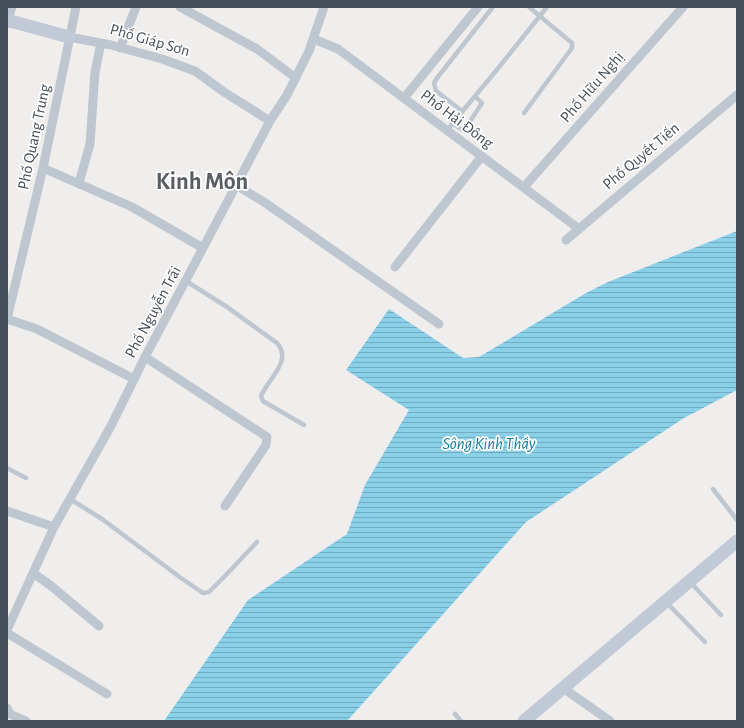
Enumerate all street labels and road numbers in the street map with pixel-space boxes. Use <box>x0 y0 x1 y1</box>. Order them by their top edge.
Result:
street label: Phố Giáp Sơn <box>108 21 192 59</box>
street label: Phố Hữu Nghị <box>557 49 627 125</box>
street label: Phố Quang Trung <box>15 83 54 191</box>
street label: Phố Hải Đông <box>418 87 496 151</box>
street label: Phố Quyết Tiến <box>600 120 683 193</box>
street label: Phố Nguyễn Trãi <box>120 263 185 361</box>

